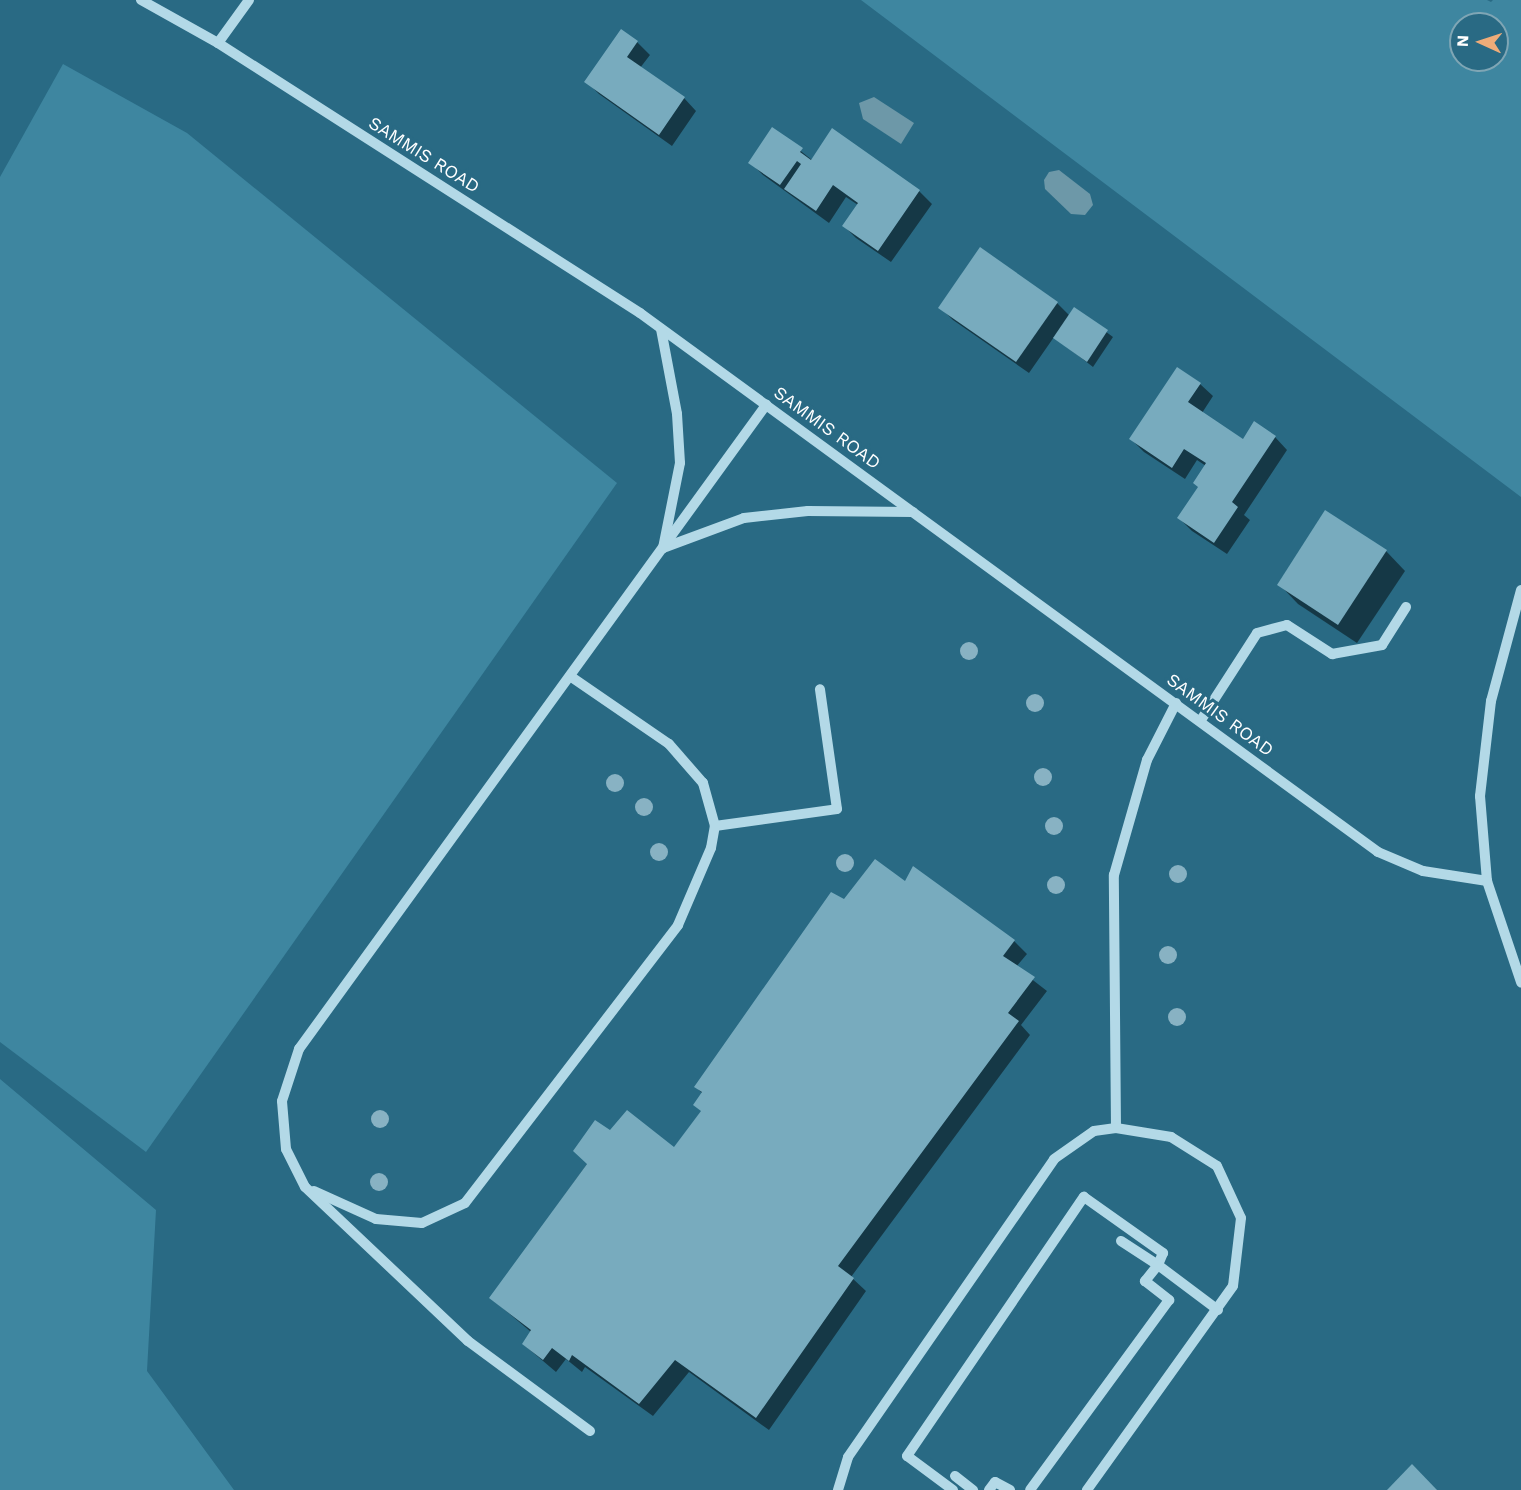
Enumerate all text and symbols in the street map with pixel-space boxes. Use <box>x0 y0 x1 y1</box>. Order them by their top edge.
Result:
north arrow <box>1449 12 1509 72</box>
text: N <box>1453 35 1472 48</box>
street label: SAMMIS ROAD <box>365 112 483 198</box>
street label: SAMMIS ROAD <box>769 382 885 474</box>
street label: SAMMIS ROAD <box>1162 669 1278 761</box>

